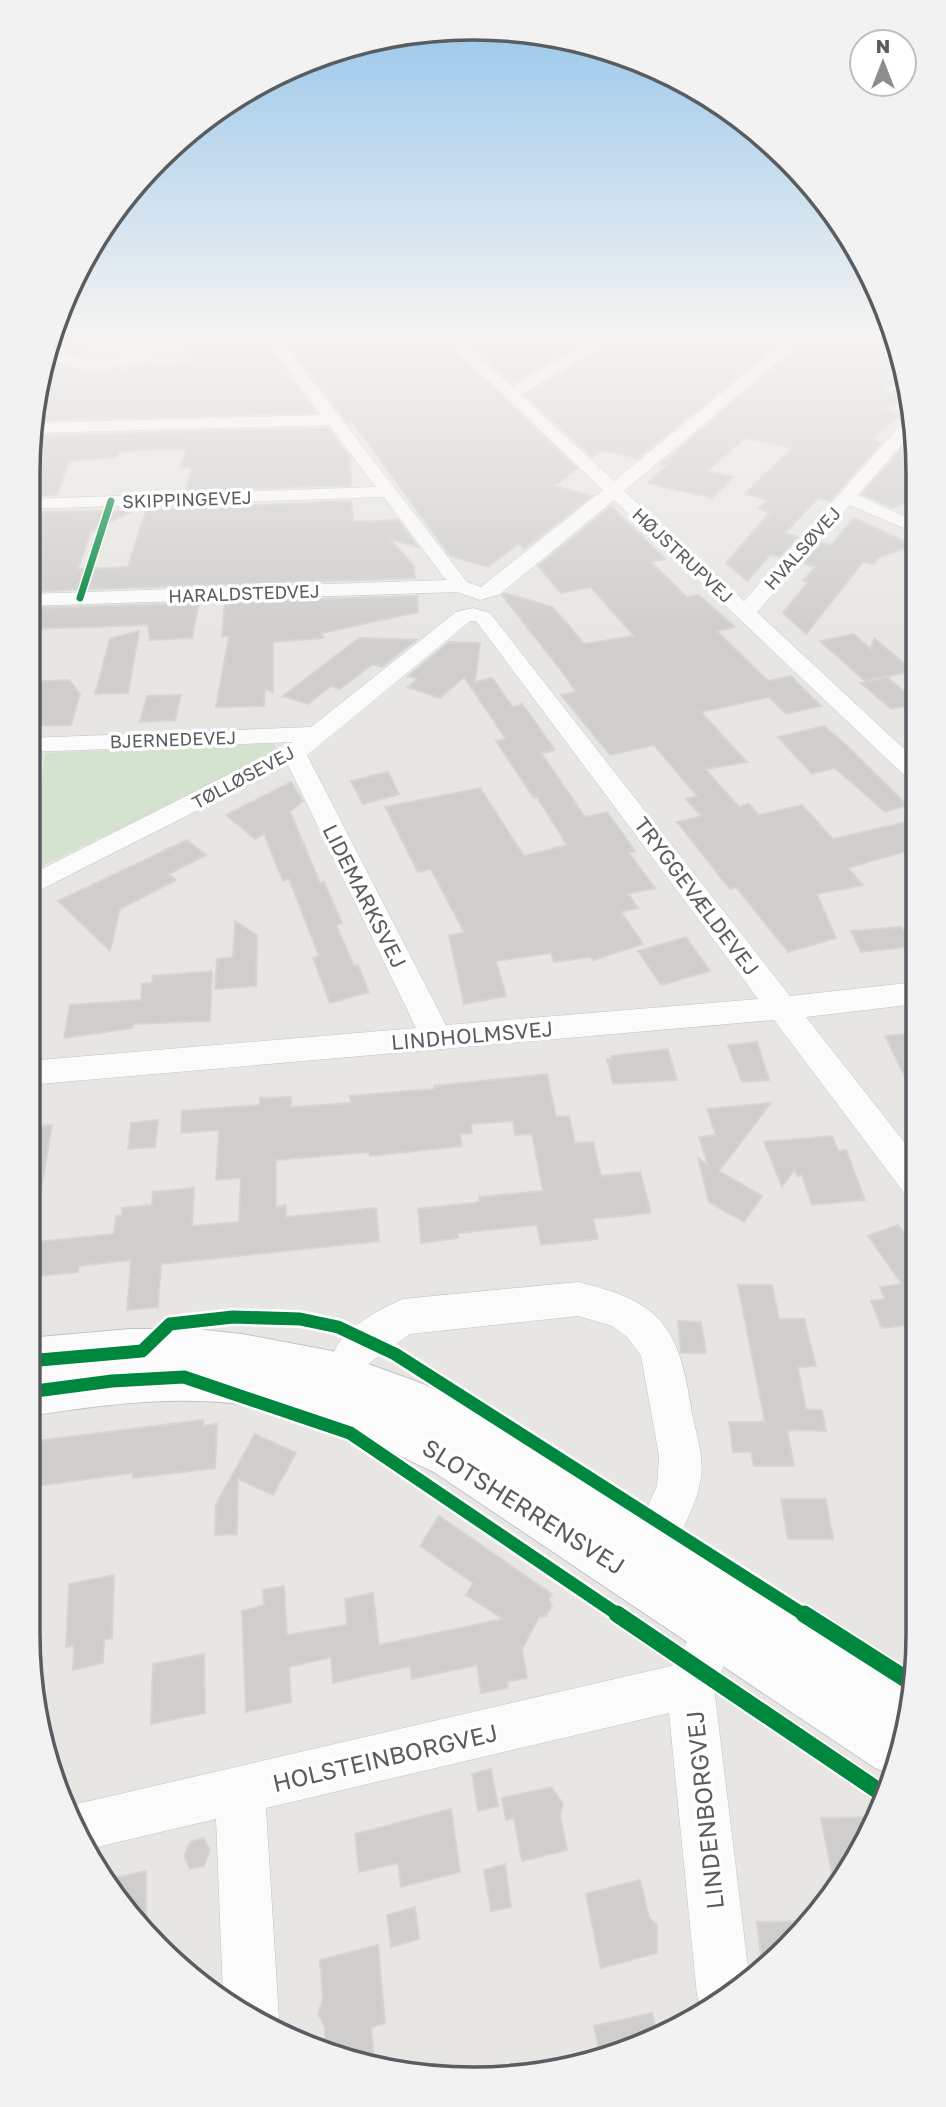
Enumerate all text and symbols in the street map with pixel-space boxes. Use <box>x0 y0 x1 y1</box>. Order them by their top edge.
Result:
north arrow <box>848 28 918 98</box>
text: N <box>876 34 890 57</box>
street label: SKIPPINGEVEJ <box>122 486 252 512</box>
street label: HVALSØVEJ <box>759 502 845 594</box>
street label: HØJSTRUPVEJ <box>628 503 738 607</box>
street label: HARALDSTEDVEJ <box>168 579 320 607</box>
street label: BJERNEDEVEJ <box>109 726 237 752</box>
street label: TØLLØSEVEJ <box>188 741 298 813</box>
street label: TRYGGEVÆLDEVEJ <box>629 812 765 980</box>
street label: LIDEMARKSVEJ <box>318 820 412 972</box>
street label: LINDHOLMSVEJ <box>390 1015 554 1055</box>
street label: SLOTSHERRENSVEJ <box>418 1432 630 1580</box>
street label: LINDENBORGVEJ <box>679 1709 729 1911</box>
street label: HOLSTEINBORGVEJ <box>270 1717 500 1797</box>

